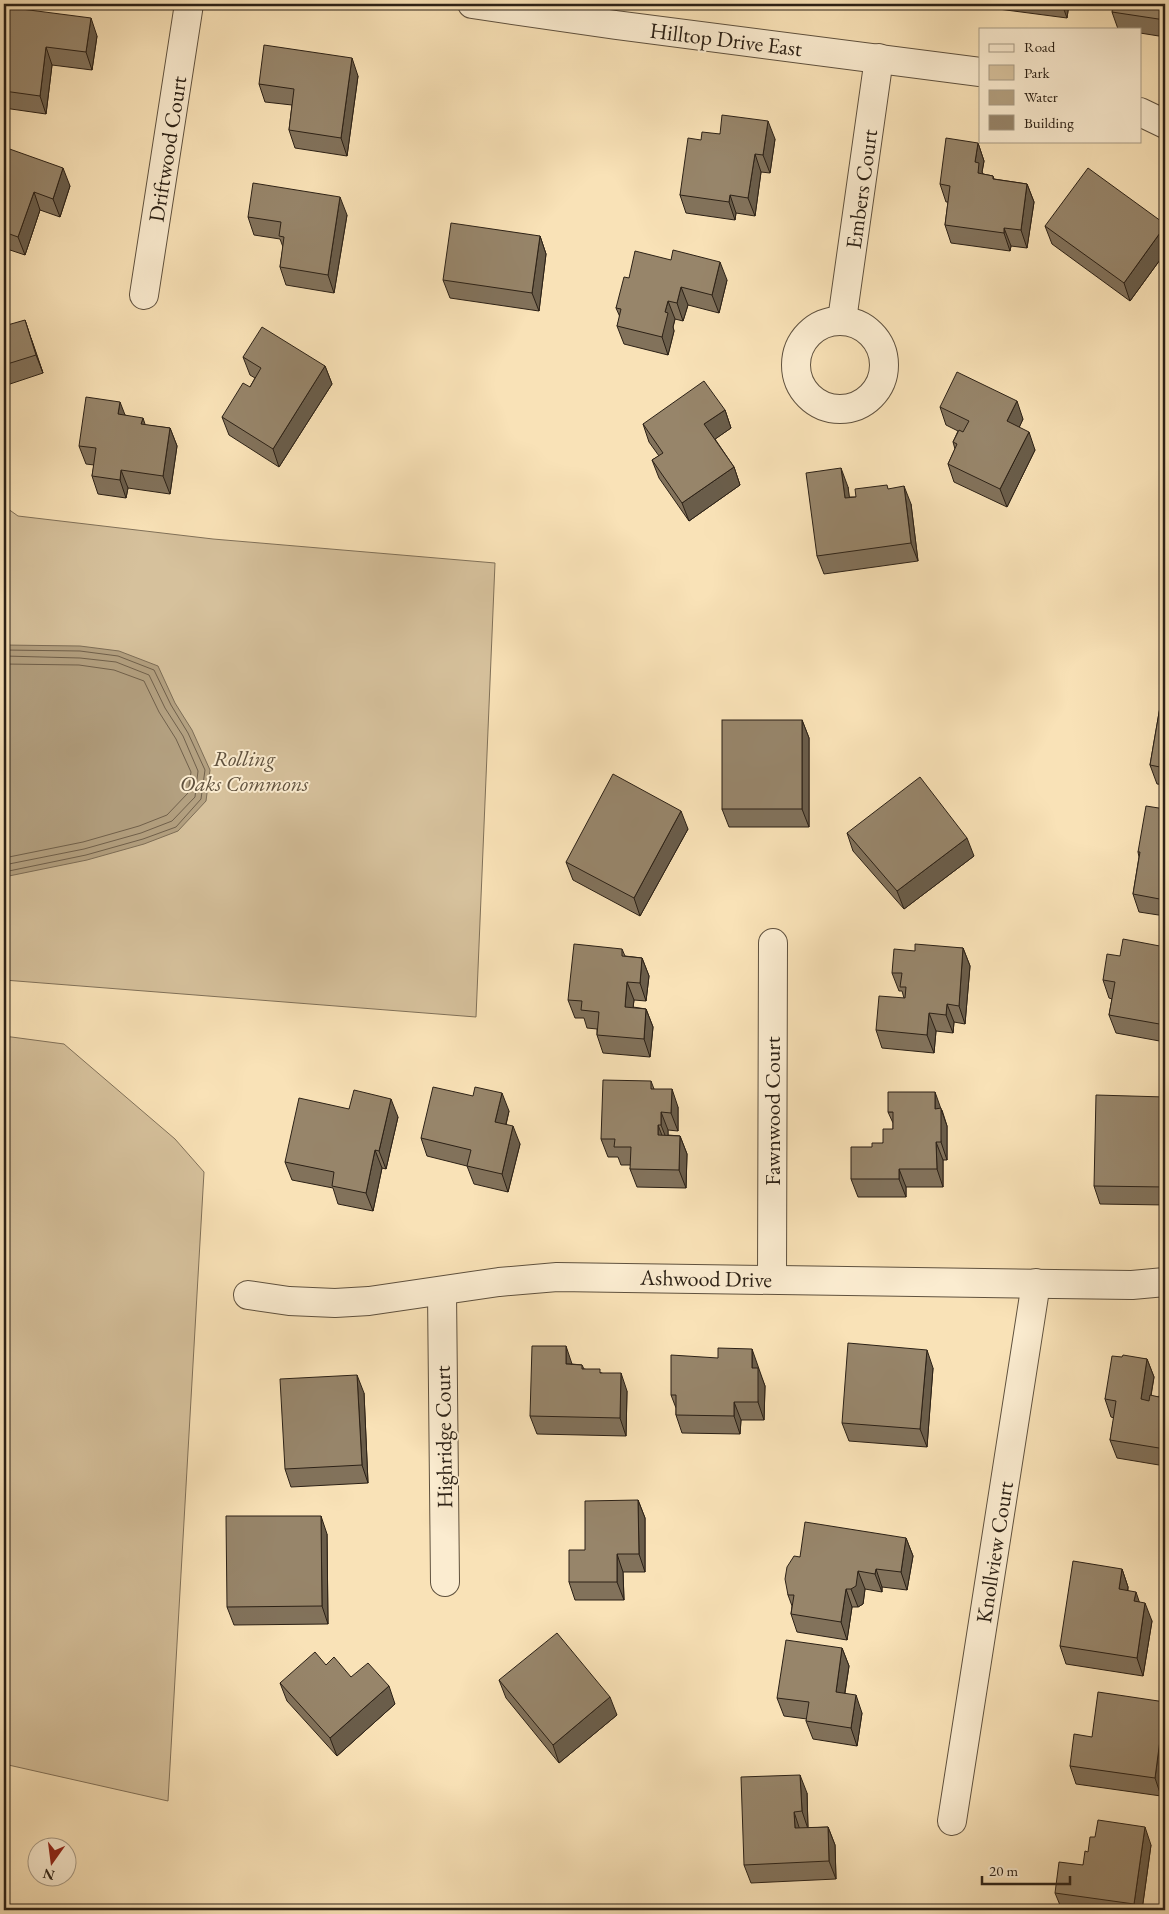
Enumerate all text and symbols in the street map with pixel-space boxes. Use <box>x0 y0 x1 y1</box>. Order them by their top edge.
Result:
street label: Hilltop Drive East <box>648 16 804 63</box>
legend <box>979 28 1142 142</box>
text: Road <box>1024 37 1056 56</box>
text: Park <box>1024 63 1051 82</box>
street label: Driftwood Court <box>142 74 193 224</box>
text: Water <box>1024 87 1058 106</box>
text: Building <box>1024 113 1074 132</box>
street label: Embers Court <box>839 127 884 251</box>
park label: Rolling Oaks Commons <box>180 744 309 798</box>
street label: Fawnwood Court <box>758 1036 787 1186</box>
street label: Ashwood Drive <box>639 1263 773 1294</box>
street label: Highridge Court <box>428 1365 459 1509</box>
street label: Knollview Court <box>969 1479 1020 1625</box>
north arrow <box>28 1836 78 1886</box>
scale bar <box>982 1854 1069 1886</box>
text: 20 m <box>989 1861 1018 1880</box>
text: N <box>41 1864 57 1885</box>

